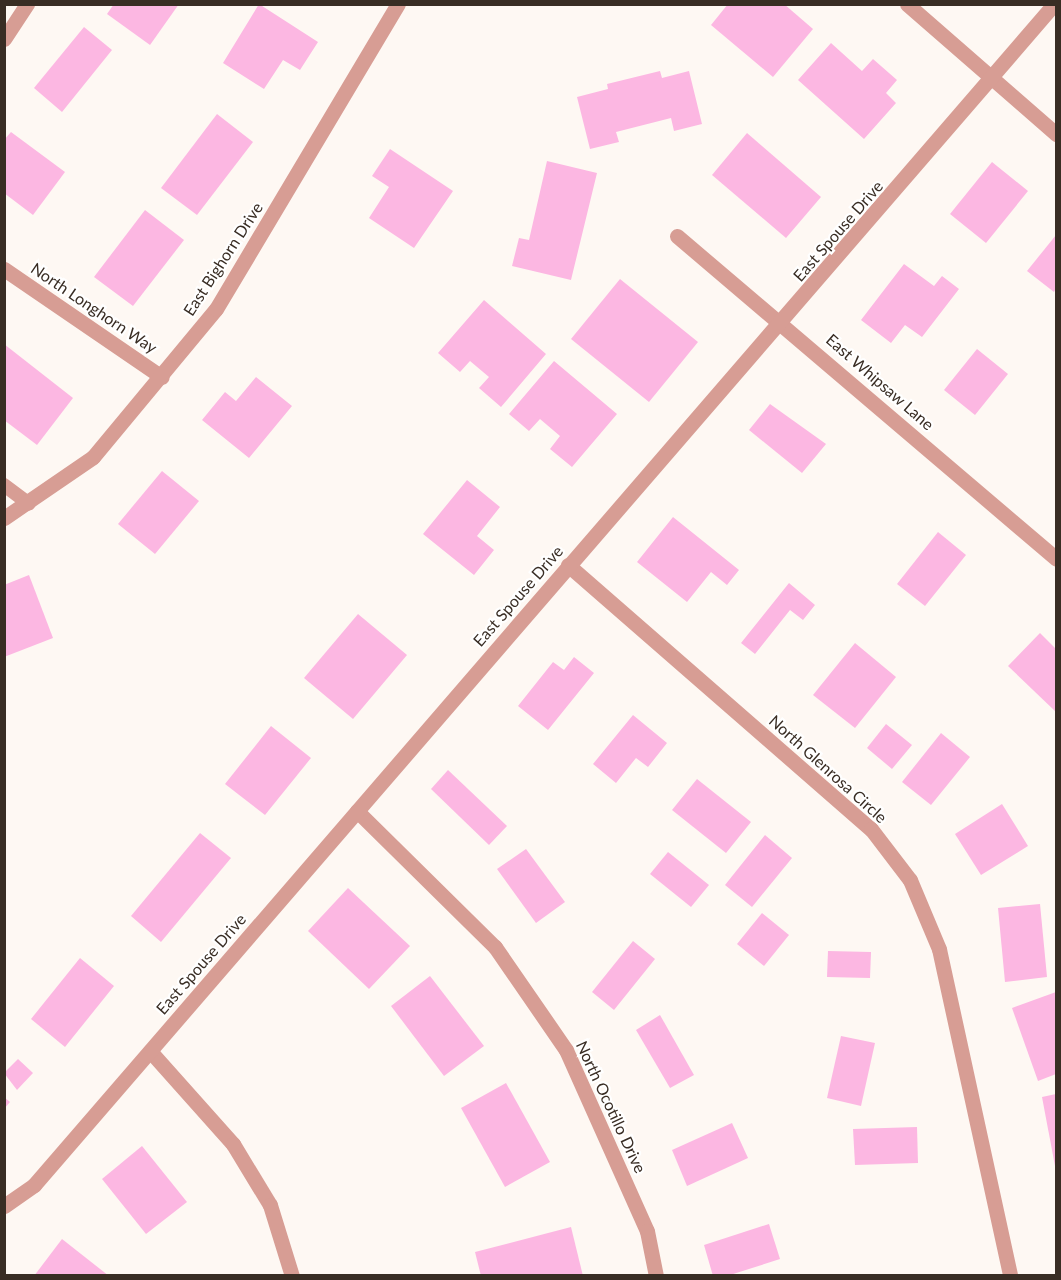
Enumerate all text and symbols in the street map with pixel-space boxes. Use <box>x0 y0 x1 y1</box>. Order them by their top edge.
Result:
street label: East Spouse Drive <box>789 177 887 285</box>
street label: East Bighorn Drive <box>179 199 267 319</box>
street label: North Longhorn Way <box>27 259 161 357</box>
street label: East Whipsaw Lane <box>822 330 938 434</box>
street label: East Spouse Drive <box>469 542 567 650</box>
street label: North Glenrosa Circle <box>765 711 891 827</box>
street label: East Spouse Drive <box>152 910 250 1018</box>
street label: North Ocotillo Drive <box>572 1038 650 1176</box>

